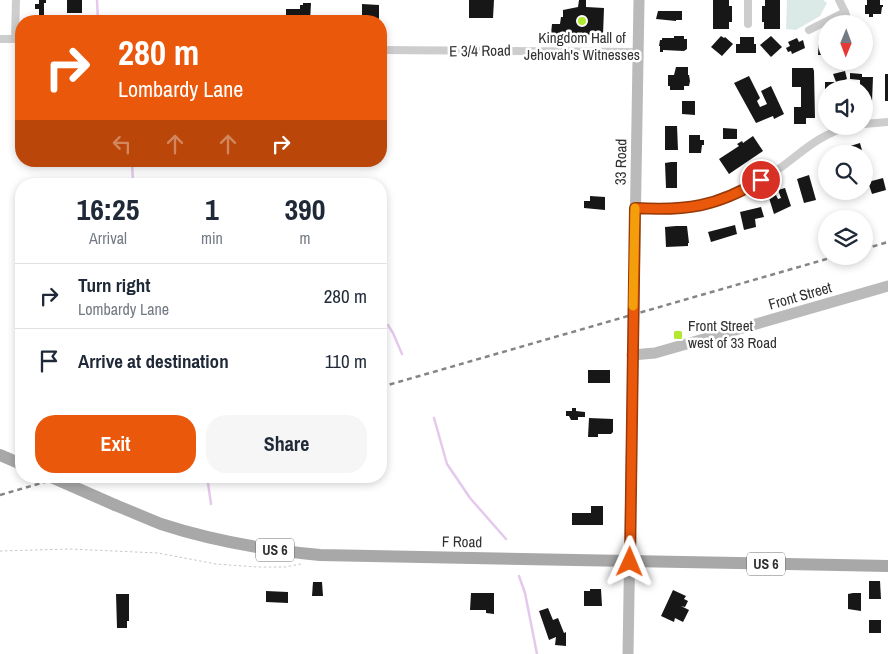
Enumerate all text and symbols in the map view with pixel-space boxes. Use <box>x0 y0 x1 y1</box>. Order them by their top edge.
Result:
marker: Kingdom Hall of Jehovah's Witnesses <box>576 15 588 27</box>
north arrow <box>818 15 872 70</box>
map controls <box>818 15 873 265</box>
place label: Kingdom Hall of Jehovah's Witnesses <box>524 27 640 65</box>
text: 280 m <box>118 29 199 76</box>
icon: right <box>35 35 100 100</box>
street label: E 3/4 Road <box>449 39 511 62</box>
text: Lombardy Lane <box>118 74 243 104</box>
button: sound <box>818 80 873 135</box>
icon: left <box>108 130 136 158</box>
icon: ahead <box>161 130 189 158</box>
icon: ahead <box>214 130 242 158</box>
icon: right <box>267 130 295 158</box>
street label: 33 Road <box>610 139 631 185</box>
button: search <box>818 145 873 200</box>
pin <box>740 159 782 201</box>
icon: arrive <box>747 166 775 194</box>
text: 16:25 <box>77 189 139 229</box>
text: 1 <box>205 189 219 229</box>
text: 390 <box>284 189 325 229</box>
button: layers <box>818 210 873 265</box>
text: Arrival <box>89 227 127 249</box>
text: min <box>201 227 223 249</box>
text: m <box>299 227 310 249</box>
text: Turn right <box>78 272 150 298</box>
street label: Front Street <box>766 276 835 315</box>
icon: right <box>35 282 63 310</box>
text: 280 m <box>324 283 367 309</box>
text: Lombardy Lane <box>78 298 169 320</box>
place label: Front Street west of 33 Road <box>688 315 777 353</box>
marker: Front Street west of 33 Road <box>672 329 684 341</box>
icon: arrive <box>35 347 63 375</box>
text: Arrive at destination <box>78 348 229 374</box>
text: 110 m <box>325 348 367 374</box>
button: Exit <box>35 415 196 473</box>
button: Share <box>206 415 367 473</box>
street label: F Road <box>442 531 482 552</box>
position arrow <box>603 535 655 587</box>
road number: US 6 <box>256 538 294 562</box>
road number: US 6 <box>747 552 785 576</box>

